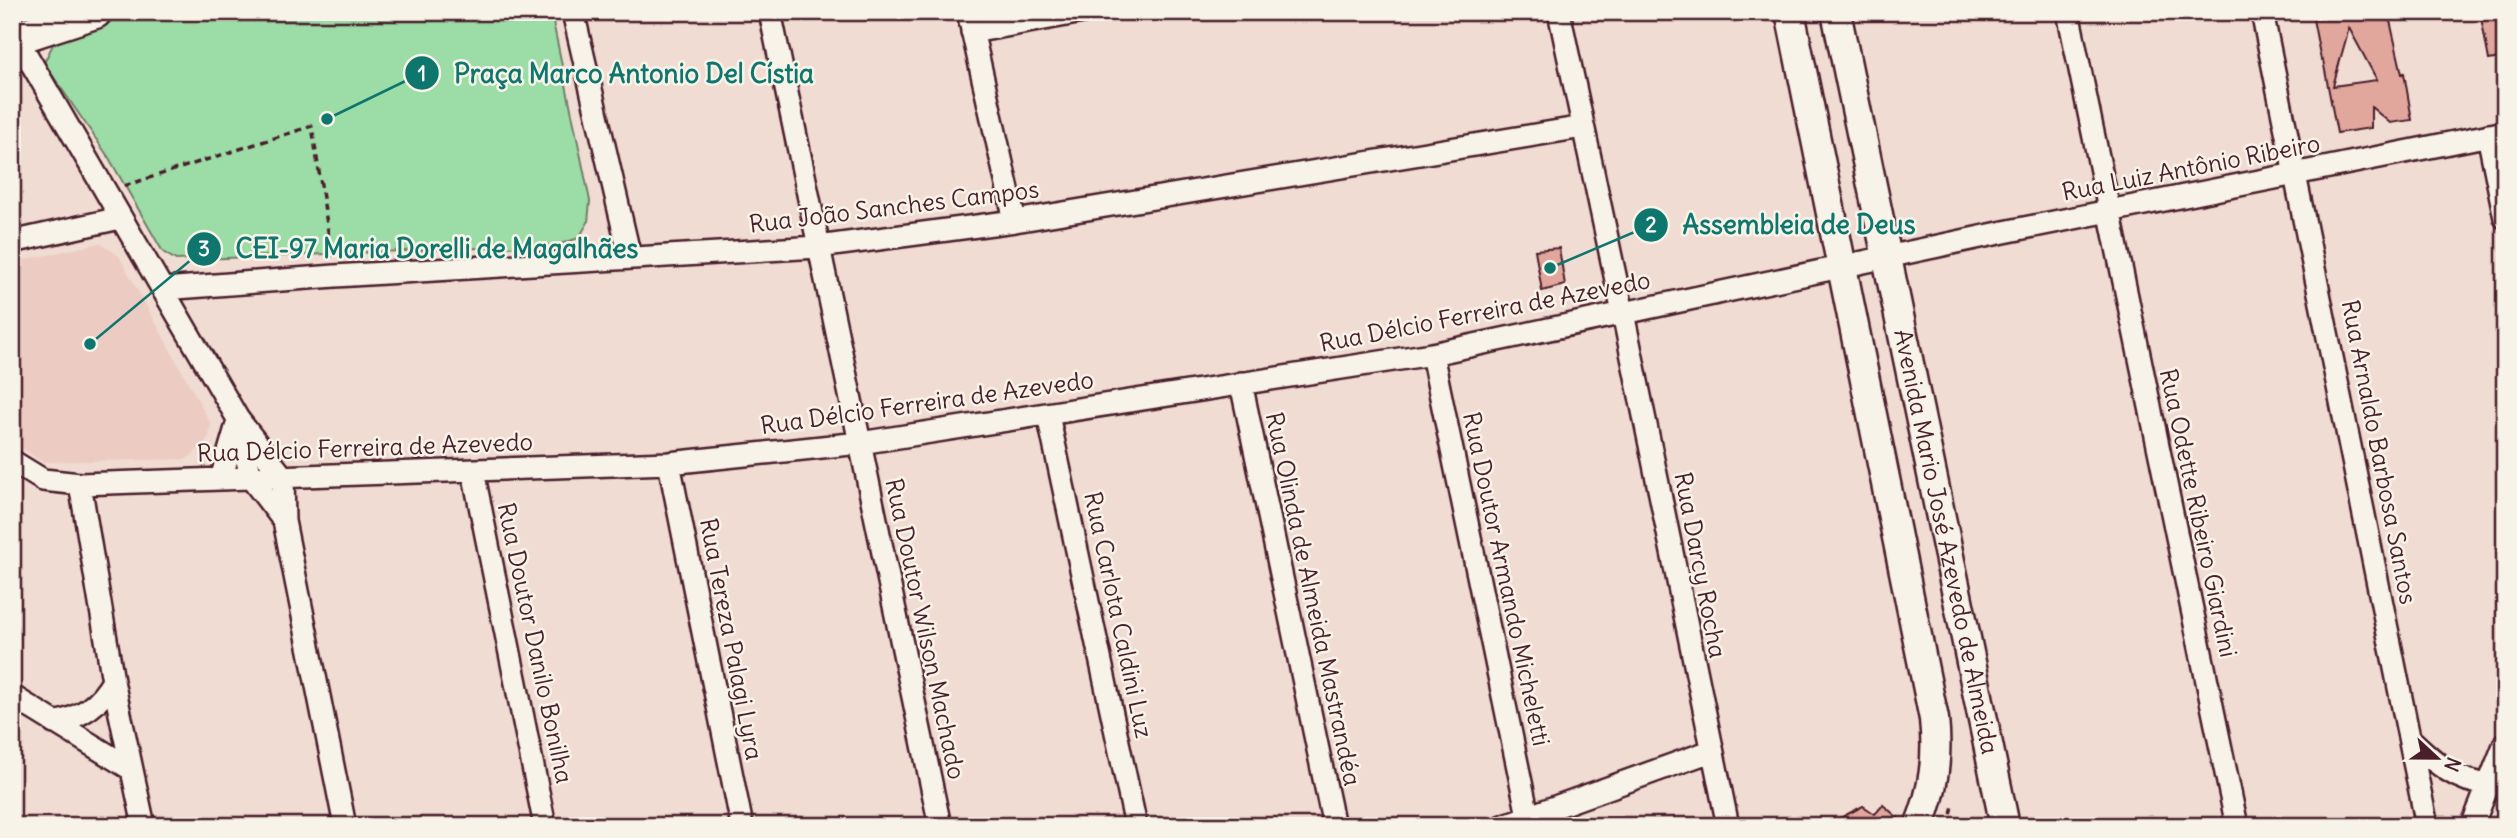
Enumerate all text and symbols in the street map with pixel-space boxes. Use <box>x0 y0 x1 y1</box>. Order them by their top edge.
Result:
callout: Praça Marco Antonio Del Cístia <box>405 50 828 97</box>
text: Praça Marco Antonio Del Cístia <box>454 57 814 90</box>
text: 1 <box>418 60 426 87</box>
street label: Rua Luiz Antônio Ribeiro <box>2059 127 2322 207</box>
street label: Rua João Sanches Campos <box>747 173 1041 239</box>
callout: Assembleia de Deus <box>1633 201 1929 248</box>
text: Assembleia de Deus <box>1682 208 1916 241</box>
text: 2 <box>1645 211 1657 238</box>
callout: CEI-97 Maria Dorelli de Magalhães <box>187 225 652 272</box>
text: CEI-97 Maria Dorelli de Magalhães <box>236 232 639 265</box>
text: 3 <box>198 235 210 262</box>
street label: Rua Délcio Ferreira de Azevedo <box>1317 264 1653 358</box>
street label: Rua Arnaldo Barbosa Santos <box>2336 297 2424 607</box>
street label: Avenida Mario José Azevedo de Almeida <box>1888 326 2006 757</box>
street label: Rua Délcio Ferreira de Azevedo <box>758 364 1095 440</box>
street label: Rua Odette Ribeiro Giardini <box>2154 366 2244 660</box>
street label: Rua Olinda de Almeida Mastrandéa <box>1260 409 1368 788</box>
street label: Rua Doutor Armando Micheletti <box>1457 409 1557 749</box>
street label: Rua Délcio Ferreira de Azevedo <box>196 426 533 468</box>
street label: Rua Darcy Rocha <box>1668 469 1734 660</box>
street label: Rua Doutor Wilson Machado <box>879 476 973 782</box>
street label: Rua Carlota Caldini Luz <box>1078 489 1160 741</box>
street label: Rua Doutor Danilo Bonilha <box>492 500 580 786</box>
street label: Rua Tereza Palagi Lyra <box>694 515 770 762</box>
north arrow <box>2402 722 2472 792</box>
text: N <box>2439 754 2466 775</box>

